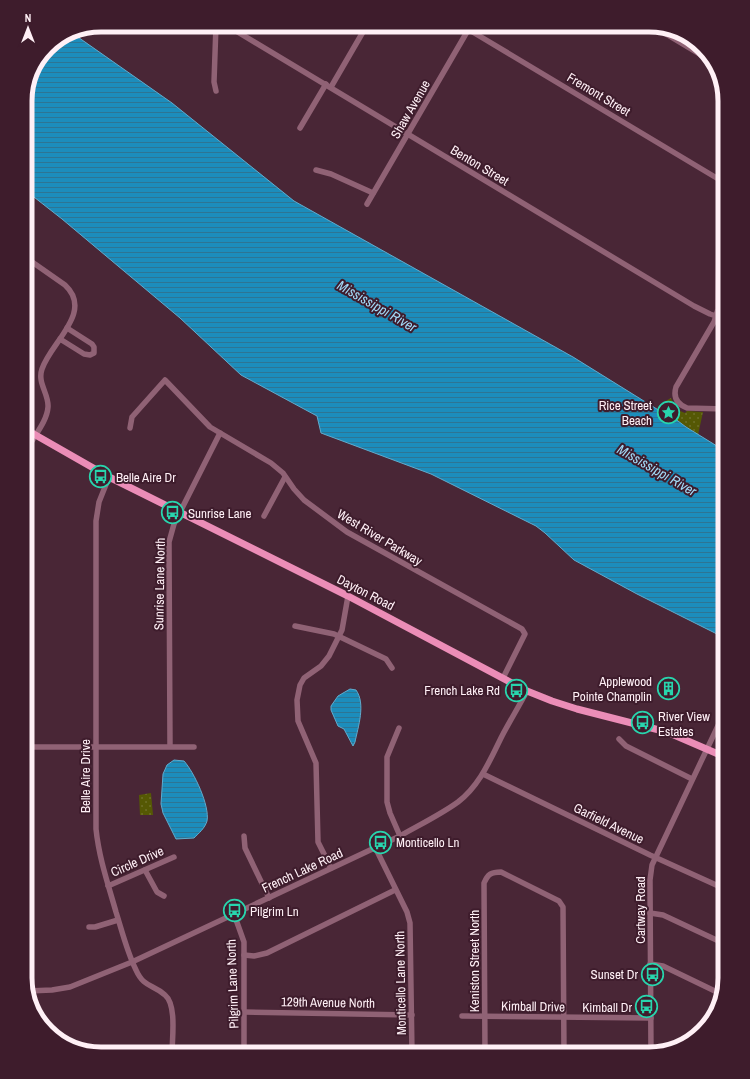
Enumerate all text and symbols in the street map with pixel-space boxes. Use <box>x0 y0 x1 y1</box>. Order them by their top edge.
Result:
north arrow <box>8 8 48 48</box>
text: N <box>25 11 31 25</box>
street label: Fremont Street <box>564 69 634 120</box>
street label: Shaw Avenue <box>387 77 434 142</box>
street label: Benton Street <box>447 141 512 190</box>
water label: Mississippi River <box>334 276 421 337</box>
place label: Rice Street Beach <box>599 397 652 429</box>
place icon: Rice Street Beach <box>655 399 681 425</box>
water label: Mississippi River <box>614 440 701 501</box>
bus stop icon: Belle Aire Dr <box>87 464 113 490</box>
place label: Belle Aire Dr <box>116 469 176 486</box>
bus stop icon: Sunrise Lane <box>159 500 185 526</box>
place label: Sunrise Lane <box>188 505 251 522</box>
street label: West River Parkway <box>334 505 426 570</box>
street label: Sunrise Lane North <box>150 538 169 630</box>
street label: Dayton Road <box>334 571 397 614</box>
place label: Applewood Pointe Champlin <box>573 673 652 705</box>
building icon: Applewood Pointe Champlin <box>655 675 681 701</box>
bus stop icon: French Lake Rd <box>503 677 529 703</box>
place label: French Lake Rd <box>424 682 500 699</box>
place label: River View Estates <box>658 708 710 740</box>
bus stop icon: River View Estates <box>629 710 655 736</box>
street label: Belle Aire Drive <box>77 739 94 813</box>
street label: Garfield Avenue <box>571 799 647 848</box>
bus stop icon: Monticello Ln <box>368 829 394 855</box>
place label: Monticello Ln <box>396 834 459 851</box>
street label: Circle Drive <box>108 842 166 881</box>
street label: French Lake Road <box>259 844 346 897</box>
street label: Cartway Road <box>632 876 649 944</box>
bus stop icon: Pilgrim Ln <box>222 898 248 924</box>
place label: Pilgrim Ln <box>250 903 299 920</box>
street label: Keniston Street North <box>466 910 483 1012</box>
street label: Monticello Lane North <box>391 931 410 1035</box>
street label: Pilgrim Lane North <box>222 939 243 1029</box>
bus stop icon: Sunset Dr <box>640 961 666 987</box>
place label: Sunset Dr <box>591 966 638 983</box>
street label: 129th Avenue North <box>281 993 375 1012</box>
bus stop icon: Kimball Dr <box>634 994 660 1020</box>
street label: Kimball Drive <box>501 997 565 1016</box>
place label: Kimball Dr <box>582 999 632 1016</box>

